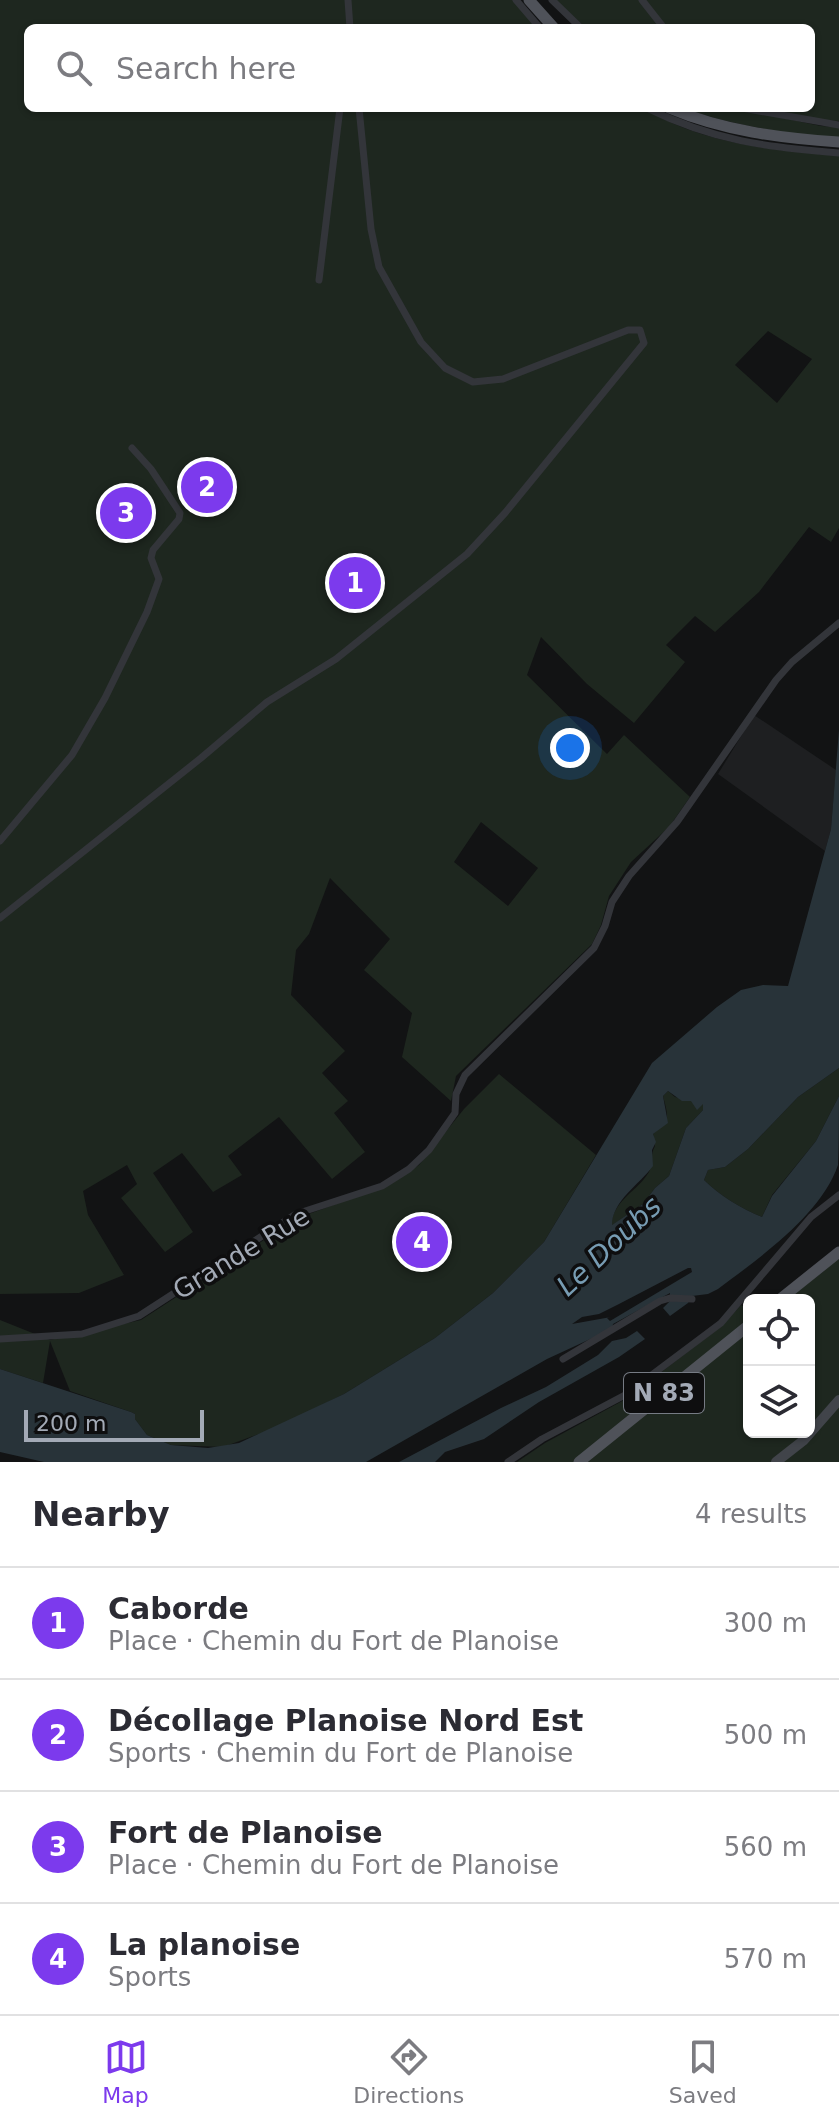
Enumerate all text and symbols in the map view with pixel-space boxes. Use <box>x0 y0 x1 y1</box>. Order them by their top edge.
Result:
search box <box>24 24 815 112</box>
icon: search <box>52 46 96 90</box>
text: Search here <box>116 51 296 86</box>
pin: 2 <box>181 457 233 517</box>
pin: 3 <box>100 483 152 543</box>
pin: 1 <box>329 553 381 613</box>
your location <box>550 728 590 768</box>
water label: Le Doubs <box>550 1189 668 1303</box>
street label: Grande Rue <box>168 1201 314 1305</box>
pin: 4 <box>396 1212 448 1272</box>
map controls <box>743 1294 815 1438</box>
button: locate <box>743 1294 815 1366</box>
button: layers <box>743 1366 815 1438</box>
road number: N 83 <box>624 1373 704 1413</box>
scale bar <box>24 1406 204 1442</box>
text: 200 m <box>36 1411 106 1436</box>
text: Nearby <box>32 1494 170 1534</box>
text: 4 results <box>695 1499 807 1529</box>
text: Caborde <box>108 1591 249 1626</box>
text: 1 <box>49 1608 67 1638</box>
text: 300 m <box>724 1608 807 1638</box>
text: Place · Chemin du Fort de Planoise <box>108 1626 559 1656</box>
text: Décollage Planoise Nord Est <box>108 1703 583 1738</box>
text: 2 <box>49 1720 67 1750</box>
text: 500 m <box>724 1720 807 1750</box>
text: Sports · Chemin du Fort de Planoise <box>108 1738 573 1768</box>
text: Fort de Planoise <box>108 1815 383 1850</box>
text: 3 <box>49 1832 67 1862</box>
text: 560 m <box>724 1832 807 1862</box>
text: Place · Chemin du Fort de Planoise <box>108 1850 559 1880</box>
text: La planoise <box>108 1927 300 1962</box>
text: 4 <box>49 1944 67 1974</box>
text: 570 m <box>724 1944 807 1974</box>
text: Sports <box>108 1962 191 1992</box>
tab: Map <box>102 2035 149 2108</box>
tab: Directions <box>353 2035 464 2108</box>
tab: Saved <box>669 2035 737 2108</box>

